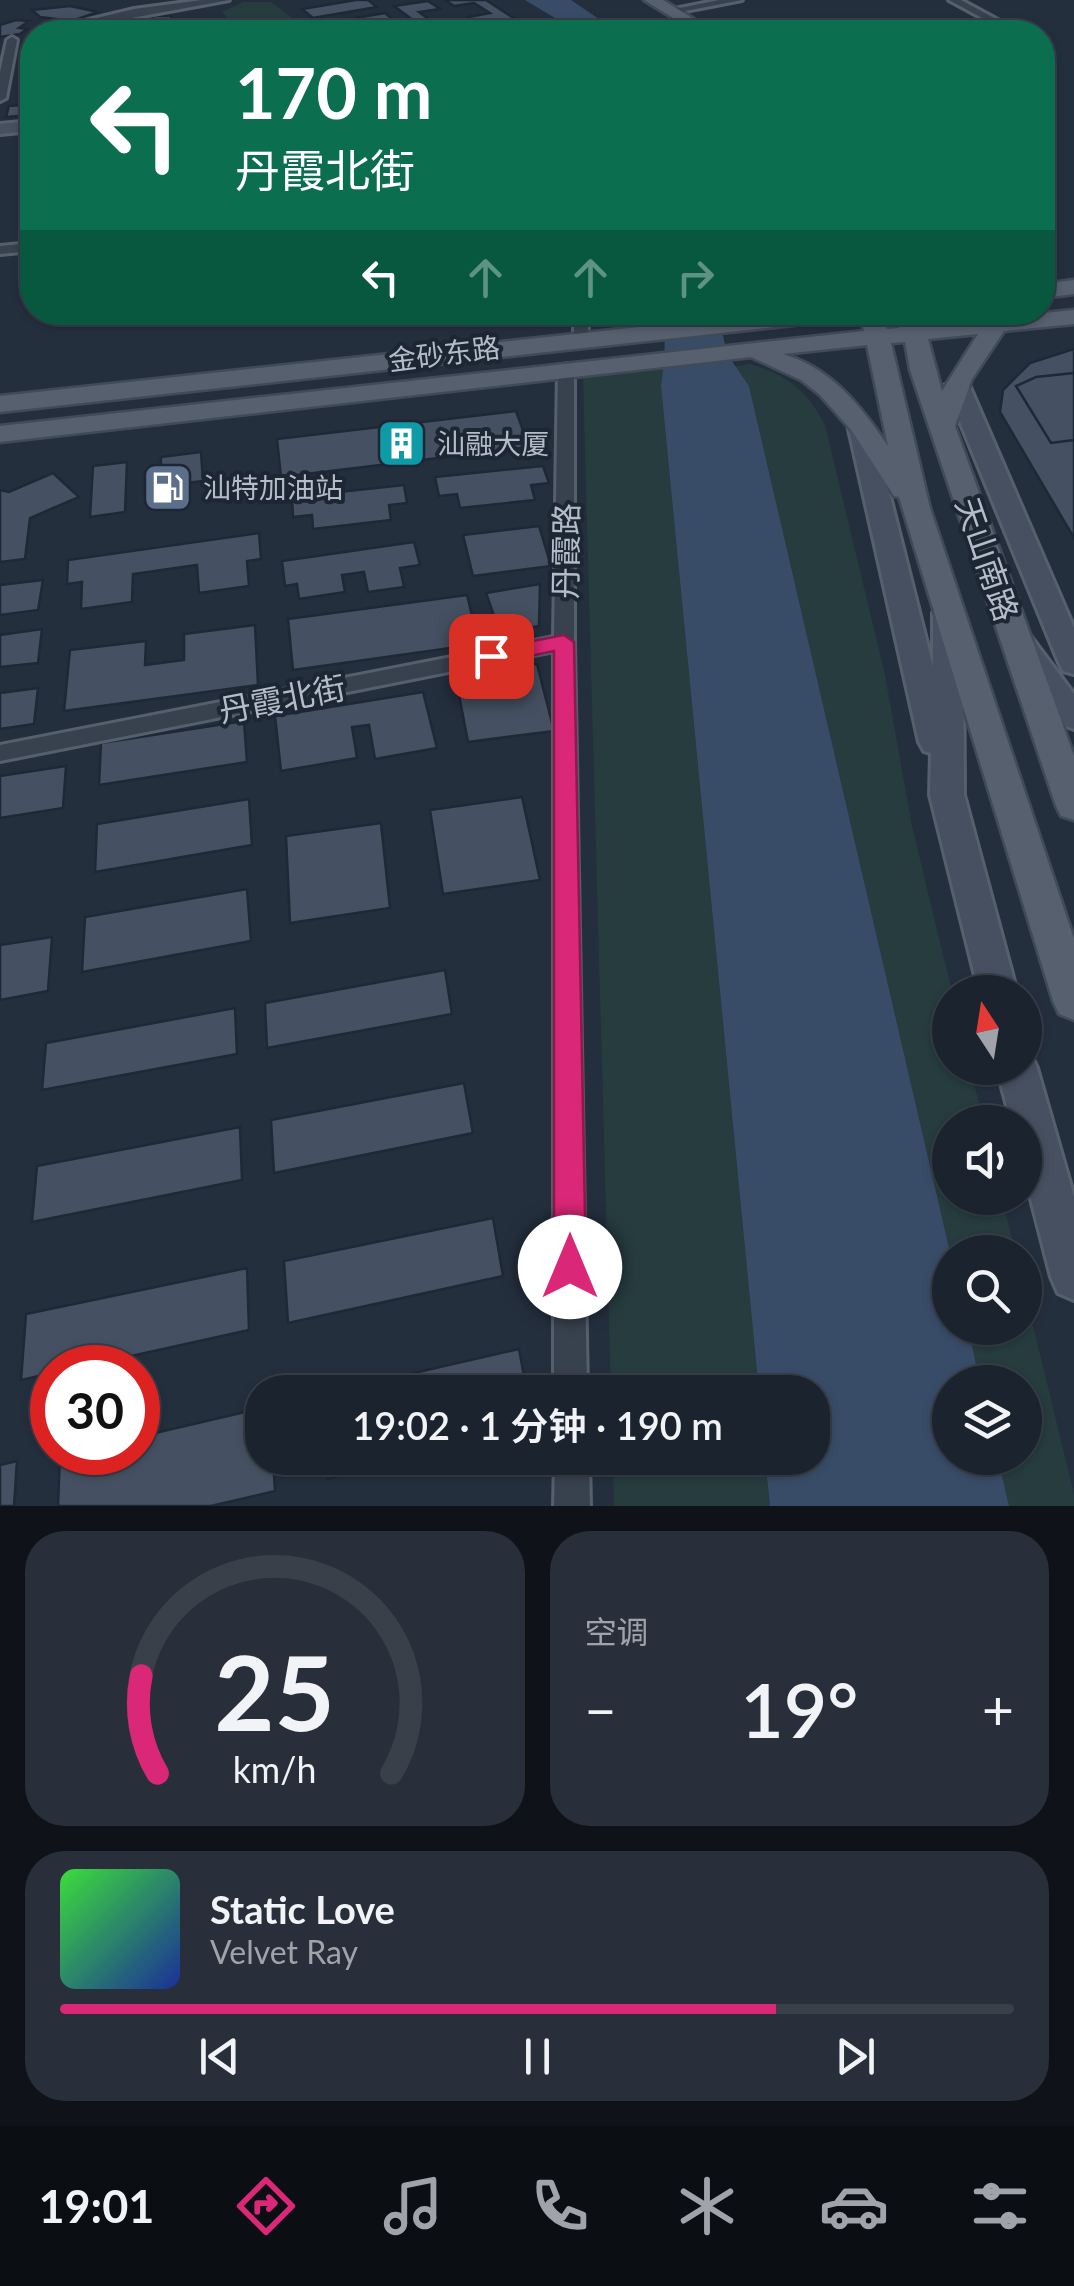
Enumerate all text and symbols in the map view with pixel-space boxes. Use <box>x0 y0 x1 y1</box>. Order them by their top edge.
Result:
text: 170 m <box>235 50 432 134</box>
icon: left <box>70 60 200 190</box>
text: 丹霞北街 <box>235 143 415 197</box>
icon: left <box>353 250 408 305</box>
icon: ahead <box>458 250 513 305</box>
icon: ahead <box>563 250 618 305</box>
icon: right <box>668 250 723 305</box>
street label: 金砂东路 <box>386 329 502 377</box>
building icon: 汕融大厦 <box>376 417 428 469</box>
place label: 汕融大厦 <box>437 426 549 460</box>
fuel station icon: 汕特加油站 <box>142 461 194 513</box>
place label: 汕特加油站 <box>203 470 343 504</box>
street label: 天山南路 <box>949 492 1027 626</box>
street label: 丹霞路 <box>545 503 585 599</box>
pin <box>449 614 534 699</box>
icon: arrive <box>464 629 519 684</box>
street label: 丹霞北街 <box>215 667 349 729</box>
north arrow <box>932 975 1042 1085</box>
map controls <box>932 975 1042 1475</box>
button: sound <box>932 1105 1042 1215</box>
position arrow <box>518 1215 622 1319</box>
button: search <box>932 1235 1042 1345</box>
speed limit sign: 30 <box>30 1345 160 1475</box>
button: layers <box>932 1365 1042 1475</box>
text: 19:02 · 1 分钟 · 190 m <box>352 1402 723 1448</box>
text: 空调 <box>585 1612 649 1651</box>
text: 25 <box>214 1628 335 1753</box>
text: 19° <box>740 1664 858 1754</box>
text: − <box>585 1676 616 1742</box>
text: + <box>982 1676 1014 1742</box>
text: km/h <box>233 1748 317 1791</box>
text: Static Love <box>210 1886 395 1932</box>
text: Velvet Ray <box>210 1932 358 1971</box>
icon: previous <box>192 2029 247 2084</box>
icon: pause <box>510 2029 565 2084</box>
icon: next <box>828 2029 883 2084</box>
icon: directions <box>231 2171 301 2241</box>
icon: music <box>378 2171 448 2241</box>
icon: phone <box>525 2171 595 2241</box>
icon: climate <box>672 2171 742 2241</box>
icon: car <box>819 2171 889 2241</box>
icon: filters <box>965 2171 1035 2241</box>
text: 19:01 <box>38 2179 154 2233</box>

